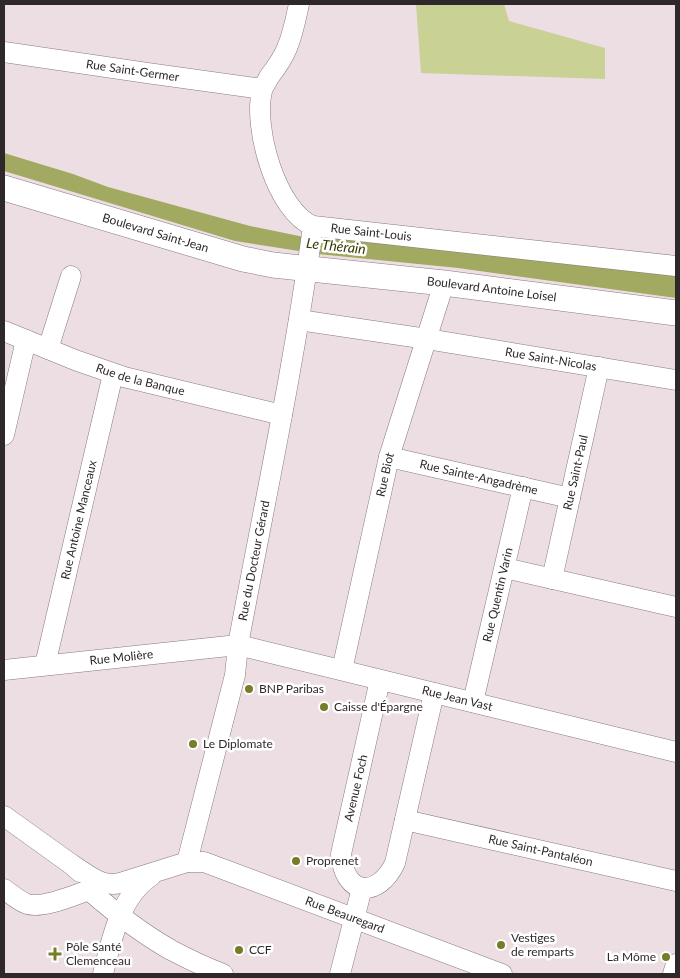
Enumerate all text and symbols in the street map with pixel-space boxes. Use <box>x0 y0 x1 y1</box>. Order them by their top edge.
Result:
street label: Rue Saint-Germer <box>85 56 181 85</box>
street label: Boulevard Saint-Jean <box>101 210 211 255</box>
street label: Rue Saint-Louis <box>330 220 412 244</box>
water label: Le Thérain <box>306 234 367 257</box>
street label: Boulevard Antoine Loisel <box>426 273 557 304</box>
street label: Rue Saint-Nicolas <box>504 344 598 374</box>
street label: Rue de la Banque <box>94 360 186 398</box>
street label: Rue Saint-Paul <box>559 433 591 512</box>
street label: Rue Biot <box>372 450 397 498</box>
street label: Rue Sainte-Angadrème <box>418 456 539 498</box>
street label: Rue Antoine Manceaux <box>57 459 100 581</box>
street label: Rue du Docteur Gérard <box>235 499 273 622</box>
street label: Rue Quentin Varin <box>479 546 516 643</box>
street label: Rue Molière <box>89 646 154 668</box>
place label: BNP Paribas <box>259 681 324 696</box>
street label: Rue Jean Vast <box>420 682 495 714</box>
marker: BNP Paribas <box>243 683 255 695</box>
place label: Caisse d'Épargne <box>334 699 423 714</box>
marker: Caisse d'Épargne <box>318 701 330 713</box>
place label: Le Diplomate <box>203 736 273 751</box>
marker: Le Diplomate <box>187 738 199 750</box>
street label: Avenue Foch <box>341 753 371 823</box>
street label: Rue Saint-Pantaléon <box>487 831 594 869</box>
place label: Proprenet <box>306 853 359 868</box>
marker: Proprenet <box>290 855 302 867</box>
street label: Rue Beauregard <box>303 893 387 936</box>
place label: Vestiges de remparts <box>511 930 574 959</box>
place label: Pôle Santé Clemenceau <box>66 939 131 968</box>
marker: Vestiges de remparts <box>495 939 507 951</box>
place label: CCF <box>249 942 272 957</box>
marker: CCF <box>233 944 245 956</box>
marker: Pôle Santé Clemenceau <box>48 947 62 961</box>
place label: La Môme <box>607 949 656 964</box>
marker: La Môme <box>660 951 672 963</box>

